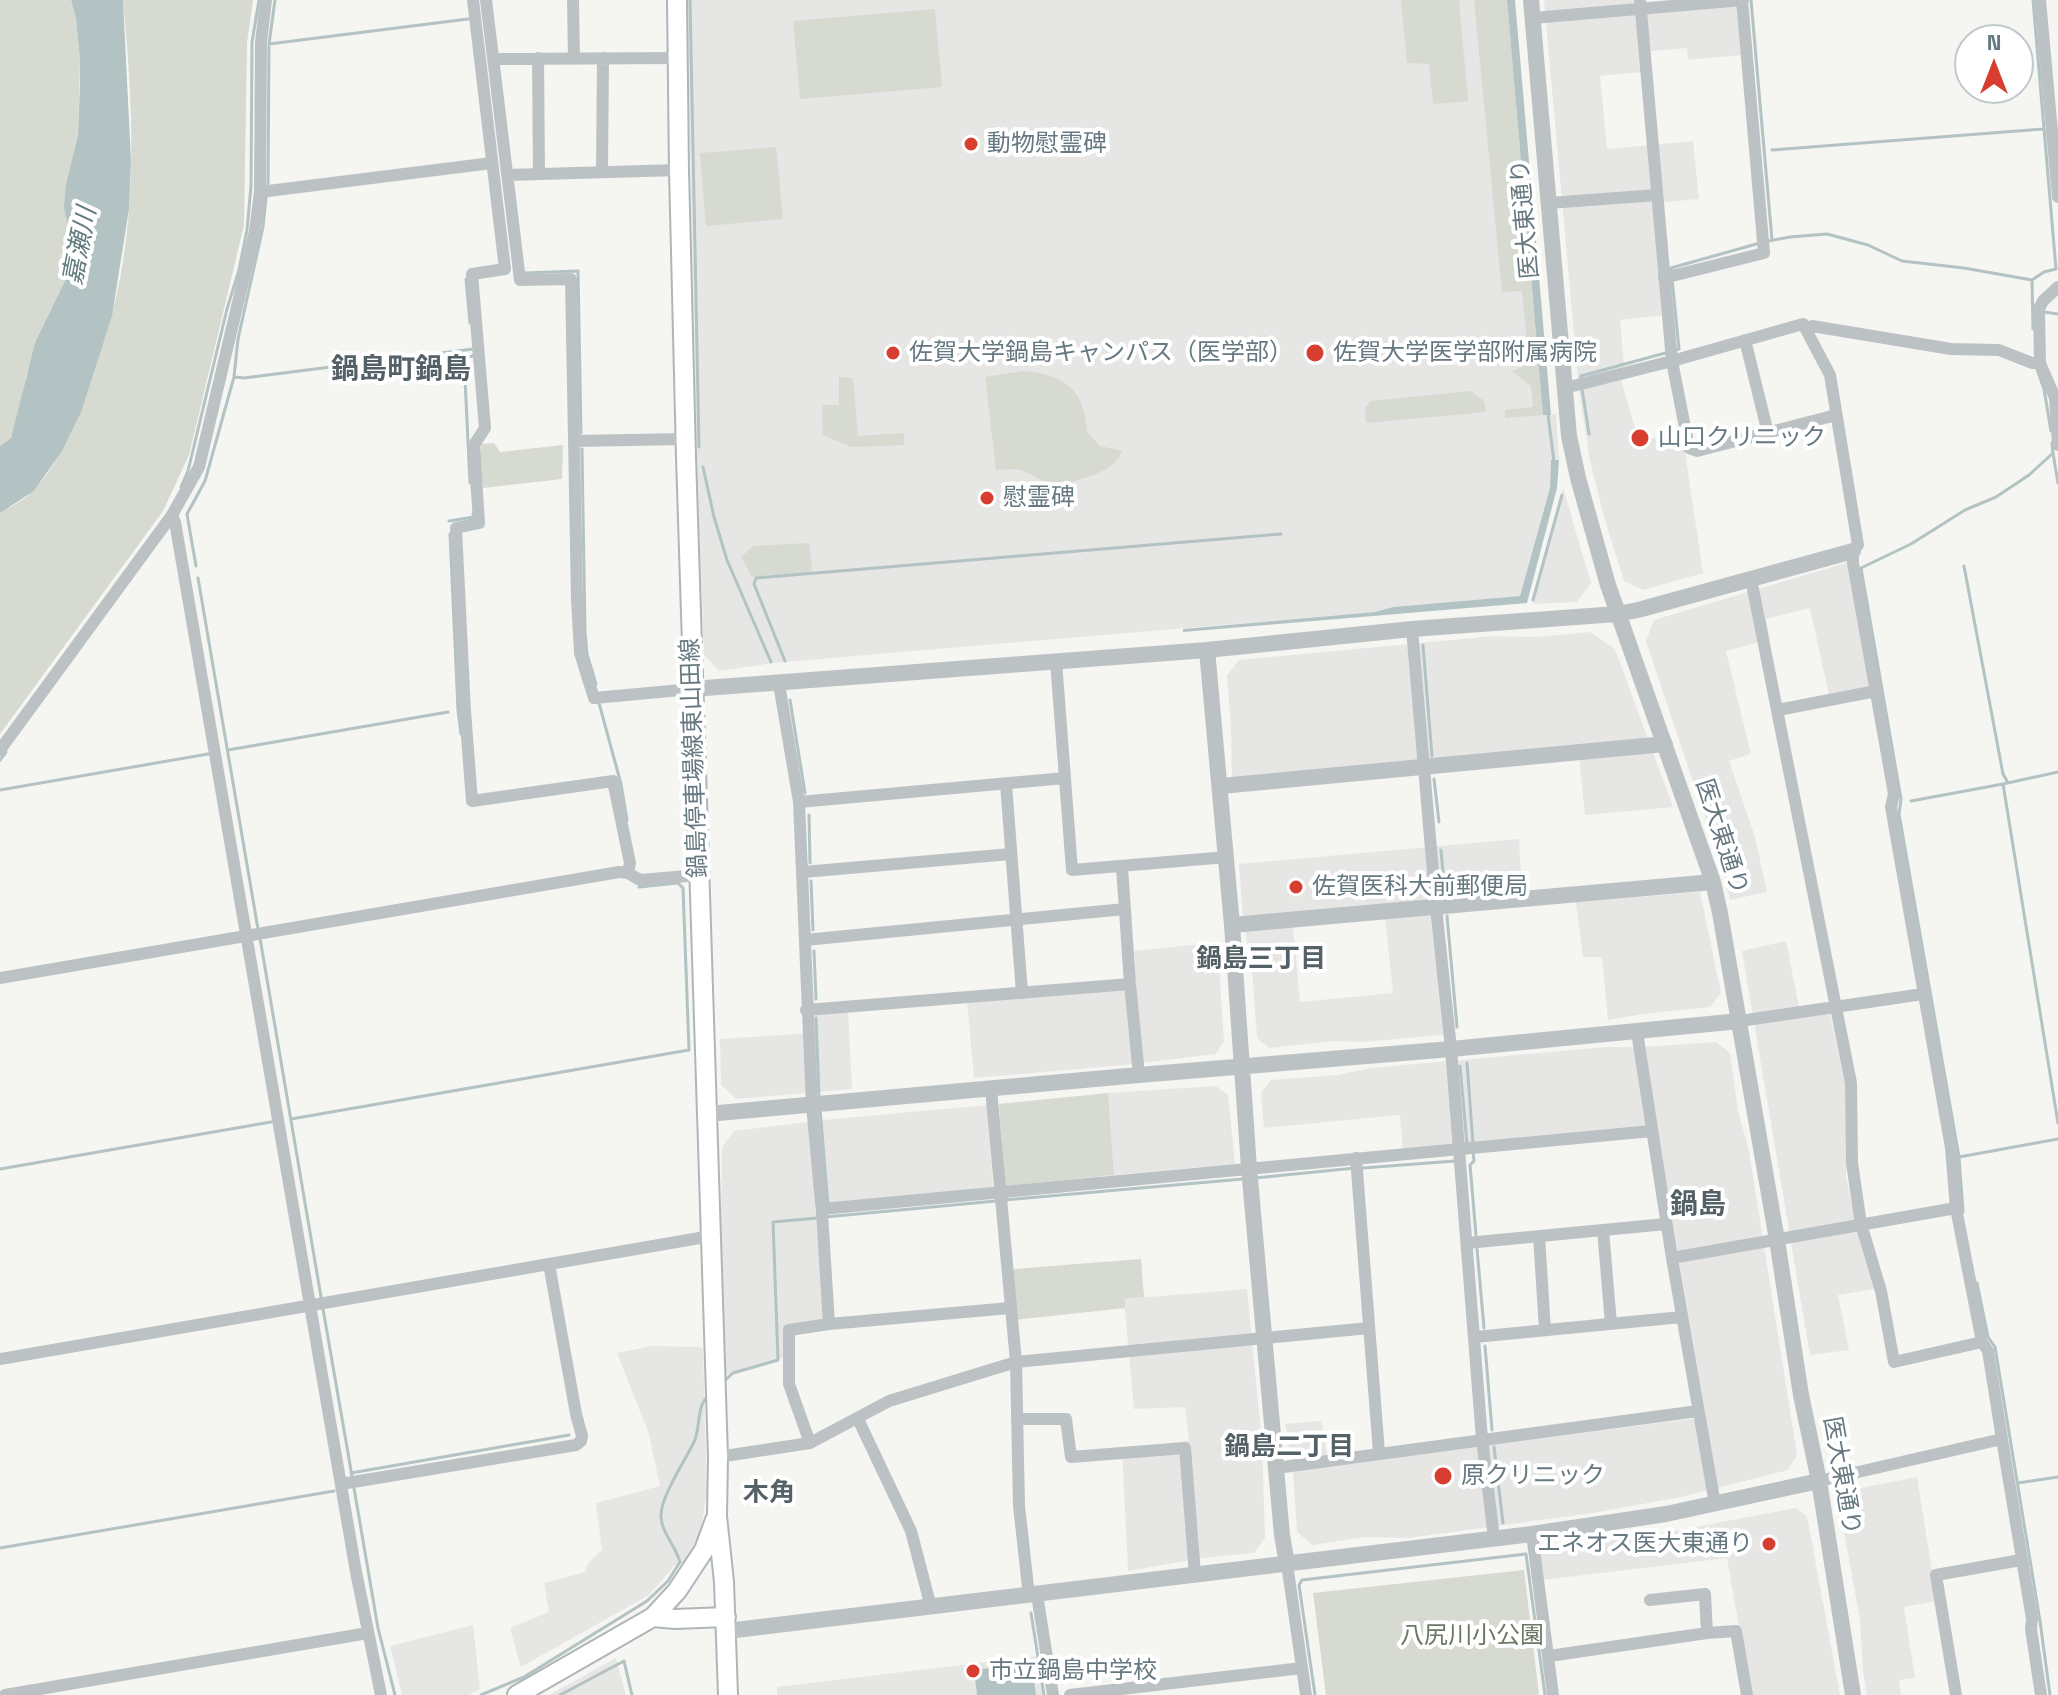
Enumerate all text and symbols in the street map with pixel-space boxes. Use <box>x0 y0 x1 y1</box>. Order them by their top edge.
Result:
north arrow <box>1954 24 2034 104</box>
text: N <box>1987 28 2001 56</box>
place label: 動物慰霊碑 <box>987 130 1107 158</box>
marker: 動物慰霊碑 <box>962 135 980 153</box>
street label: 医大東通り <box>1506 158 1546 280</box>
water label: 嘉瀬川 <box>58 205 104 287</box>
place label: 佐賀大学鍋島キャンパス（医学部） <box>909 339 1293 367</box>
place label: 佐賀大学医学部附属病院 <box>1333 339 1597 367</box>
marker: 佐賀大学医学部附属病院 <box>1304 342 1326 364</box>
marker: 佐賀大学鍋島キャンパス（医学部） <box>884 344 902 362</box>
district label: 鍋島町鍋島 <box>331 353 471 387</box>
place label: 山口クリニック <box>1658 424 1826 452</box>
marker: 山口クリニック <box>1629 427 1651 449</box>
place label: 慰霊碑 <box>1003 484 1075 512</box>
marker: 慰霊碑 <box>978 489 996 507</box>
street label: 鍋島停車場線東山田線 <box>676 638 714 878</box>
street label: 医大東通り <box>1689 775 1753 899</box>
place label: 佐賀医科大前郵便局 <box>1312 873 1528 901</box>
marker: 佐賀医科大前郵便局 <box>1287 878 1305 896</box>
district label: 鍋島三丁目 <box>1196 944 1326 976</box>
district label: 鍋島 <box>1670 1188 1726 1222</box>
street label: 医大東通り <box>1816 1414 1866 1538</box>
district label: 鍋島二丁目 <box>1224 1432 1354 1464</box>
place label: 原クリニック <box>1461 1462 1605 1490</box>
marker: 原クリニック <box>1432 1465 1454 1487</box>
district label: 木角 <box>743 1478 795 1510</box>
place label: エネオス医大東通り <box>1537 1530 1753 1558</box>
marker: エネオス医大東通り <box>1760 1535 1778 1553</box>
park label: 八尻川小公園 <box>1400 1622 1544 1650</box>
place label: 市立鍋島中学校 <box>989 1657 1157 1685</box>
marker: 市立鍋島中学校 <box>964 1662 982 1680</box>

